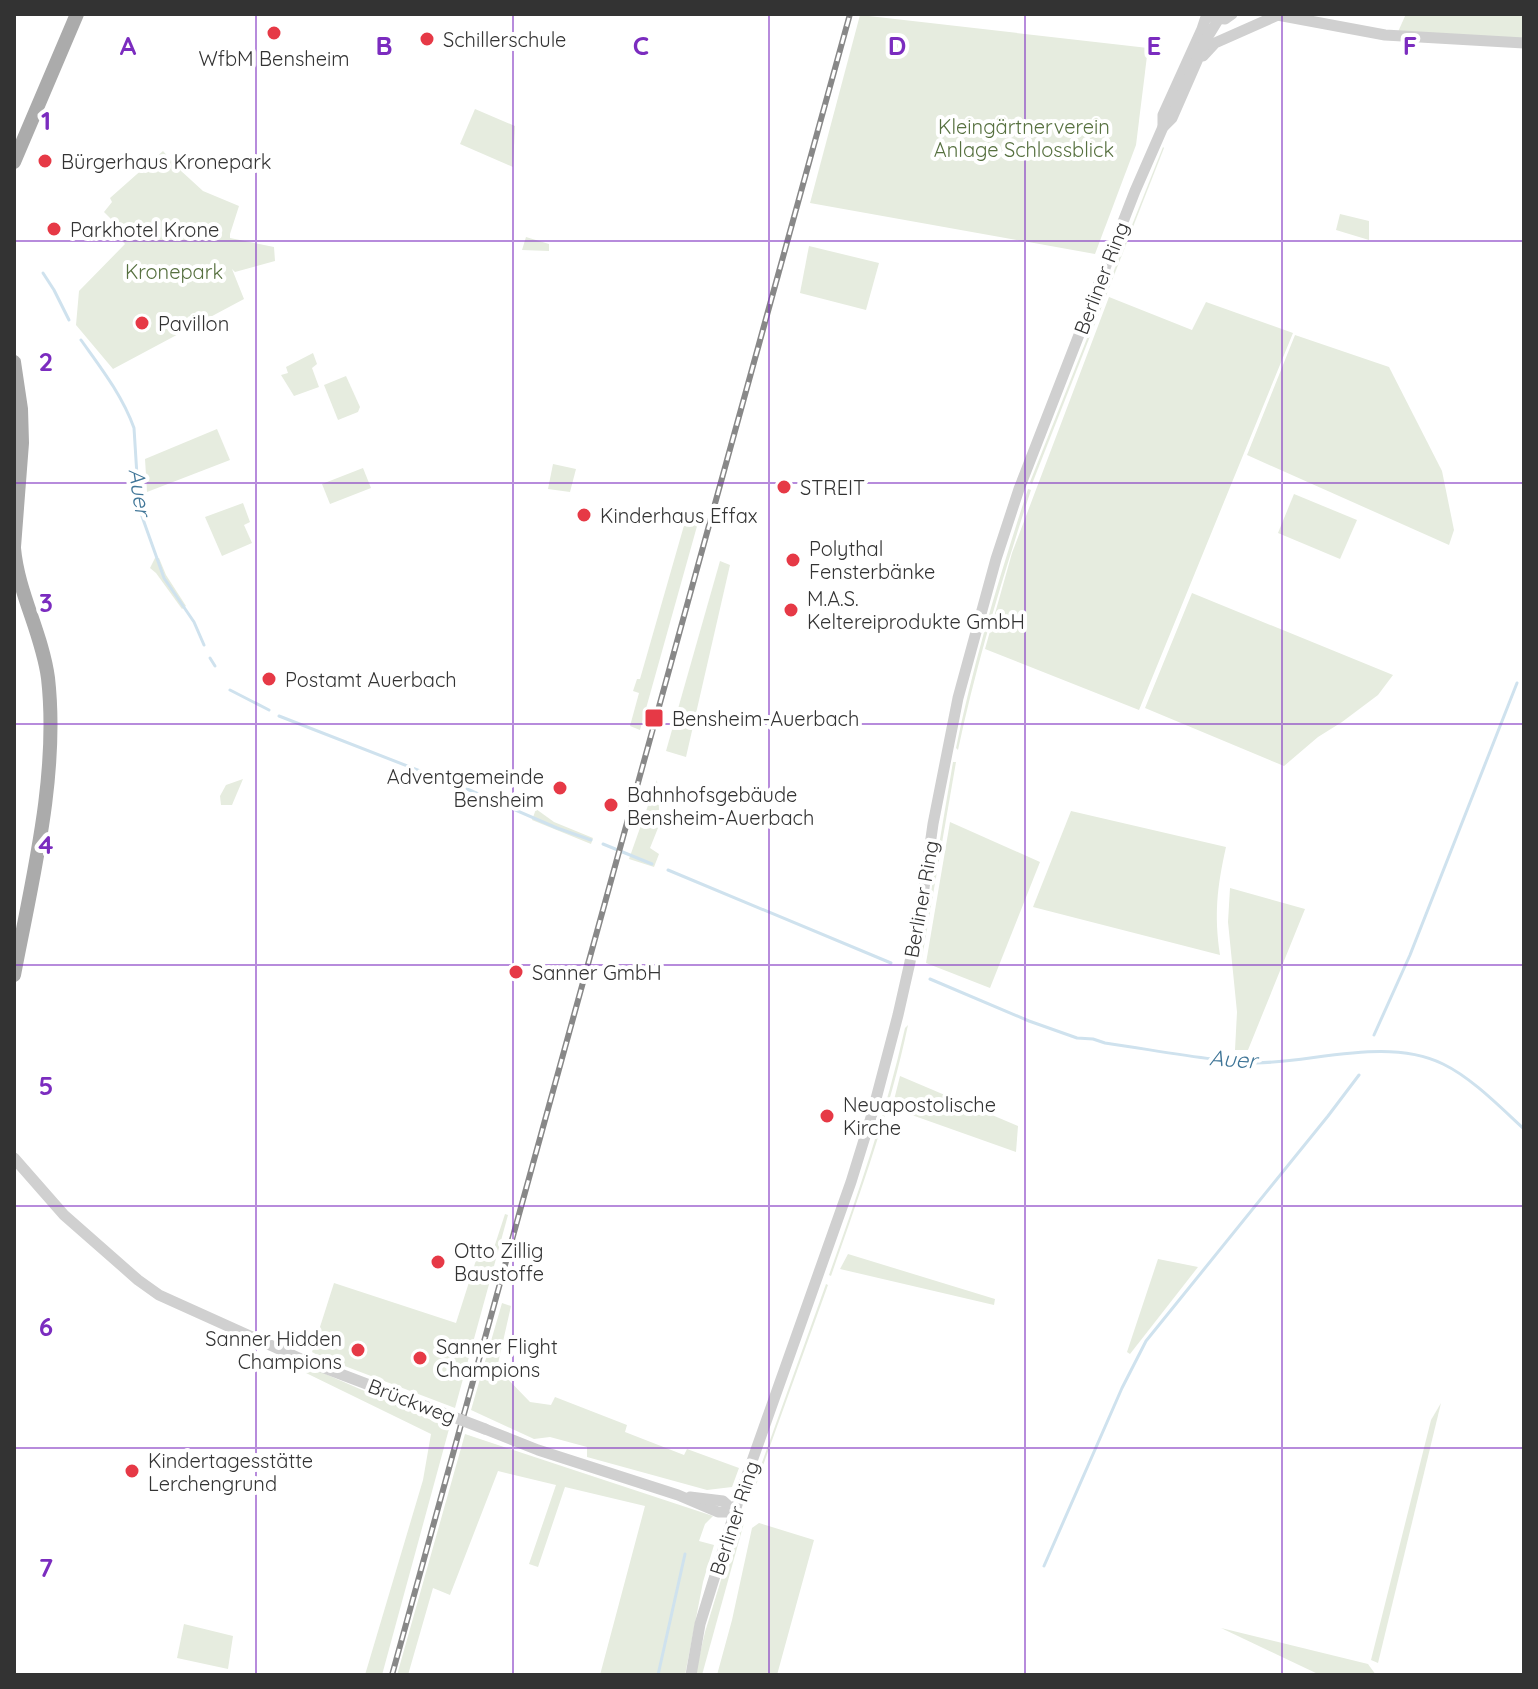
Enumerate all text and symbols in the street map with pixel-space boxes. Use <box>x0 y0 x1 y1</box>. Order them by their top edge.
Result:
marker: WfbM Bensheim <box>265 24 283 42</box>
place label: Schillerschule <box>443 27 566 52</box>
text: A <box>120 29 137 62</box>
text: B <box>375 29 393 62</box>
text: C <box>633 29 649 62</box>
text: D <box>888 29 906 62</box>
text: E <box>1147 29 1161 62</box>
text: F <box>1403 29 1417 62</box>
marker: Schillerschule <box>418 30 436 48</box>
place label: WfbM Bensheim <box>198 46 350 71</box>
text: 1 <box>41 104 51 137</box>
park label: Kleingärtnerverein Anlage Schlossblick <box>934 114 1114 162</box>
place label: Bürgerhaus Kronepark <box>61 149 272 174</box>
marker: Bürgerhaus Kronepark <box>36 152 54 170</box>
place label: Parkhotel Krone <box>70 217 219 242</box>
street label: Berliner Ring <box>1068 218 1134 338</box>
marker: Parkhotel Krone <box>45 220 63 238</box>
park label: Kronepark <box>125 259 223 284</box>
place label: Pavillon <box>158 311 229 336</box>
marker: Pavillon <box>133 314 151 332</box>
text: 2 <box>39 345 53 378</box>
water label: Auer <box>122 466 158 520</box>
place label: STREIT <box>800 475 865 500</box>
marker: STREIT <box>775 478 793 496</box>
place label: Kinderhaus Effax <box>600 503 758 528</box>
marker: Kinderhaus Effax <box>575 506 593 524</box>
place label: Polythal Fensterbänke <box>809 536 935 584</box>
marker: Polythal Fensterbänke <box>784 551 802 569</box>
text: 3 <box>39 586 53 619</box>
place label: M.A.S. Keltereiprodukte GmbH <box>807 586 1025 634</box>
marker: M.A.S. Keltereiprodukte GmbH <box>782 601 800 619</box>
place label: Postamt Auerbach <box>285 667 457 692</box>
marker: Postamt Auerbach <box>260 670 278 688</box>
place label: Bensheim-Auerbach <box>672 706 859 731</box>
marker: Bensheim-Auerbach <box>643 707 665 729</box>
place label: Adventgemeinde Bensheim <box>387 764 544 812</box>
marker: Adventgemeinde Bensheim <box>551 779 569 797</box>
place label: Bahnhofsgebäude Bensheim-Auerbach <box>627 782 814 830</box>
marker: Bahnhofsgebäude Bensheim-Auerbach <box>602 796 620 814</box>
text: 4 <box>38 828 54 861</box>
street label: Berliner Ring <box>898 838 944 960</box>
place label: Sanner GmbH <box>532 960 662 985</box>
marker: Sanner GmbH <box>507 963 525 981</box>
water label: Auer <box>1208 1043 1260 1075</box>
text: 5 <box>39 1069 53 1102</box>
place label: Neuapostolische Kirche <box>843 1092 996 1140</box>
marker: Neuapostolische Kirche <box>818 1107 836 1125</box>
place label: Otto Zillig Baustoffe <box>454 1238 544 1286</box>
marker: Otto Zillig Baustoffe <box>429 1253 447 1271</box>
text: 6 <box>39 1310 53 1343</box>
place label: Sanner Hidden Champions <box>205 1326 342 1374</box>
place label: Sanner Flight Champions <box>436 1334 558 1382</box>
marker: Sanner Hidden Champions <box>349 1341 367 1359</box>
marker: Sanner Flight Champions <box>411 1349 429 1367</box>
street label: Brückweg <box>365 1373 459 1429</box>
place label: Kindertagesstätte Lerchengrund <box>148 1448 313 1496</box>
street label: Berliner Ring <box>704 1458 764 1578</box>
marker: Kindertagesstätte Lerchengrund <box>123 1462 141 1480</box>
text: 7 <box>39 1551 53 1584</box>

